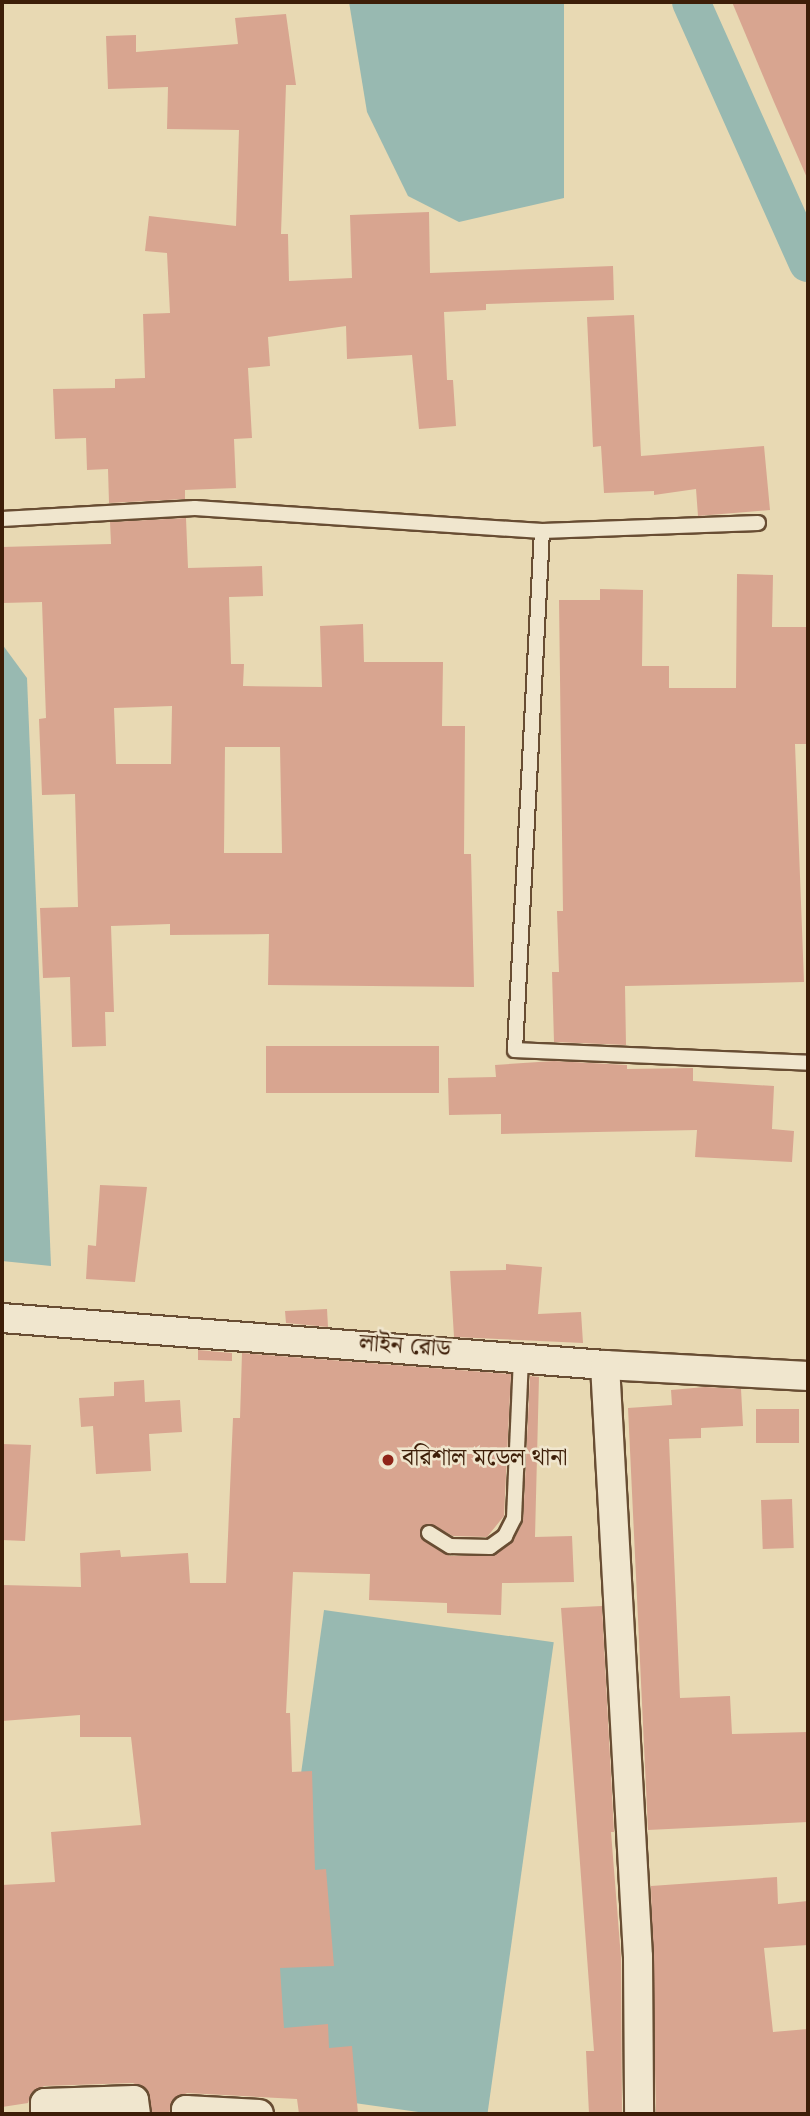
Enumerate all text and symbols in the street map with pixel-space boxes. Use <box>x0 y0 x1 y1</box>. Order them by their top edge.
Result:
street label: লাইন রোড <box>358 1330 452 1366</box>
place label: বরিশাল মডেল থানা <box>402 1446 568 1474</box>
marker: বরিশাল মডেল থানা <box>380 1452 396 1468</box>

